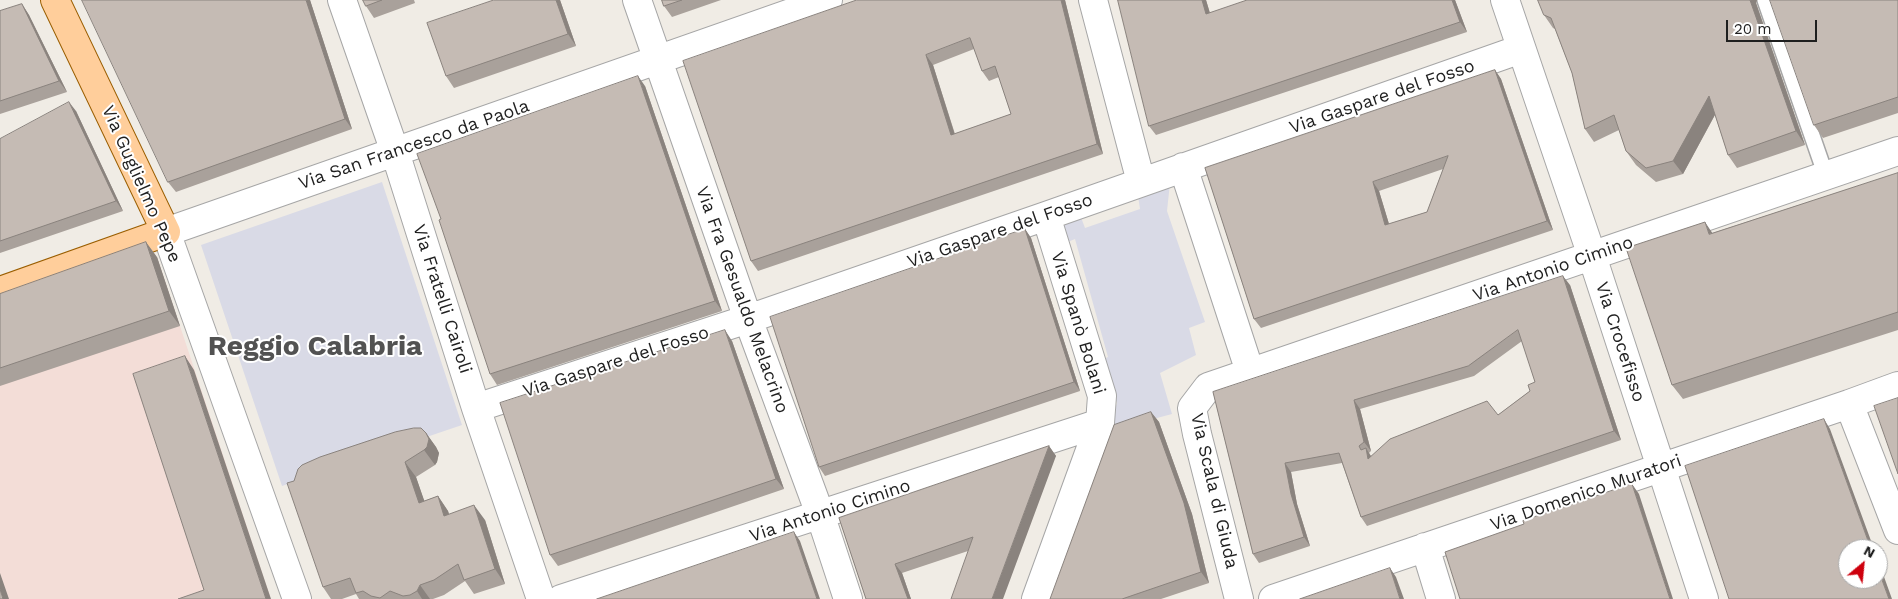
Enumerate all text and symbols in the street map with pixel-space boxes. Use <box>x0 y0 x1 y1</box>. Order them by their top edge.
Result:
scale bar <box>1728 10 1819 42</box>
text: 20 m <box>1734 20 1772 38</box>
street label: Via Gaspare del Fosso <box>1287 55 1477 139</box>
street label: Via San Francesco da Paola <box>296 95 532 195</box>
street label: Via Guglielmo Pepe <box>97 102 185 266</box>
street label: Via Fra Gesualdo Melacrino <box>691 184 793 416</box>
street label: Via Gaspare del Fosso <box>905 189 1095 273</box>
street label: Via Fratelli Cairoli <box>408 222 476 376</box>
street label: Via Antonio Cimino <box>1470 231 1636 307</box>
street label: Via Spanò Bolani <box>1046 249 1110 397</box>
street label: Via Crocefisso <box>1590 279 1650 405</box>
street label: Via Gaspare del Fosso <box>520 322 712 402</box>
district label: Reggio Calabria <box>208 330 422 364</box>
street label: Via Scala di Giuda <box>1186 411 1242 571</box>
street label: Via Domenico Muratori <box>1488 450 1684 536</box>
street label: Via Antonio Cimino <box>747 475 913 547</box>
north arrow <box>1838 539 1888 589</box>
text: N <box>1861 542 1878 561</box>

